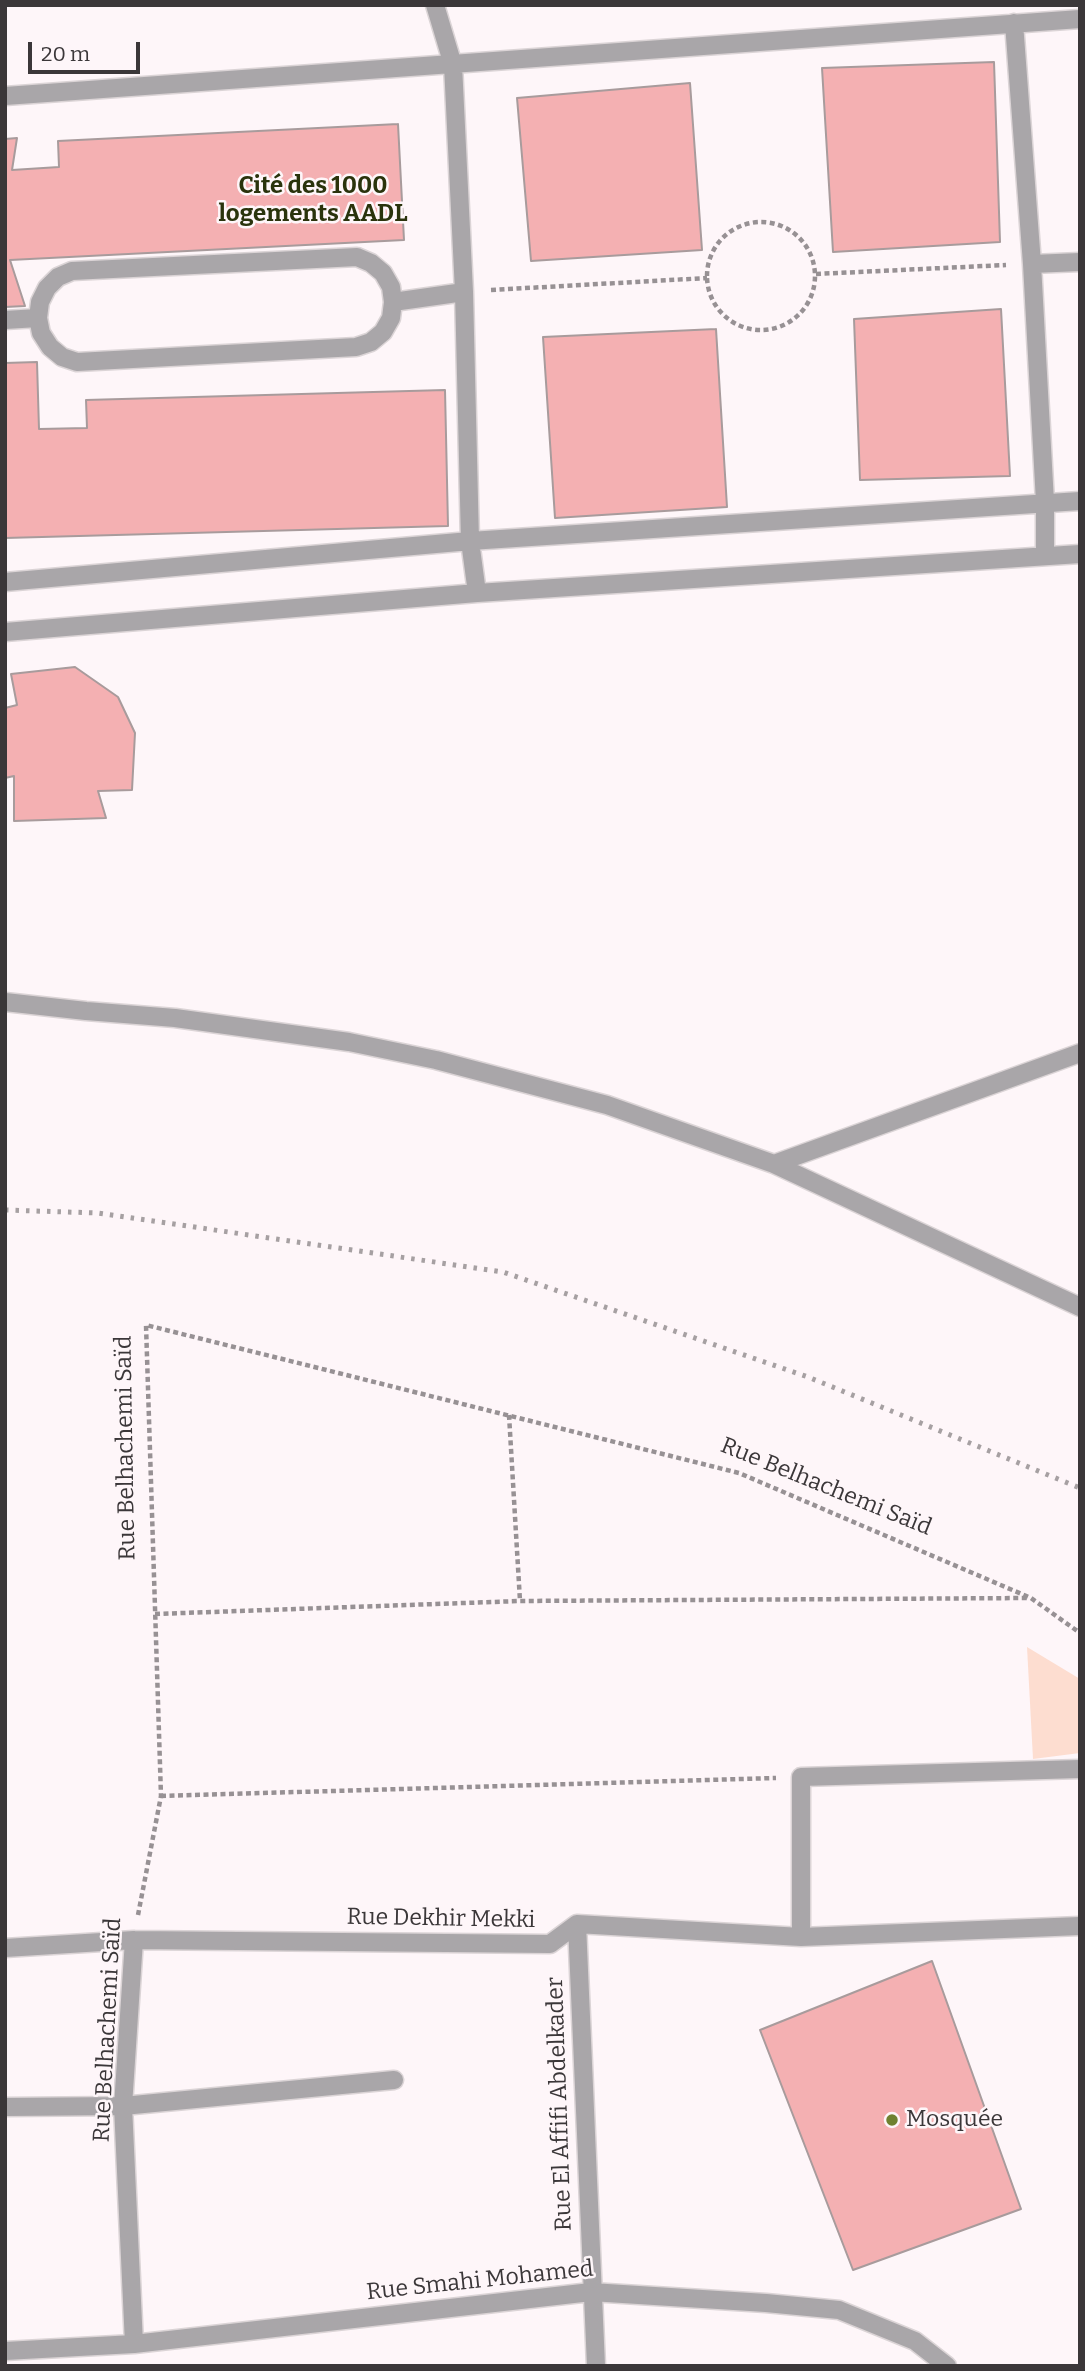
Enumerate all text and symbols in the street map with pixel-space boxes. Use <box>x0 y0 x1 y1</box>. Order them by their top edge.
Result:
scale bar <box>32 28 144 72</box>
text: 20 m <box>41 41 90 67</box>
district label: Cité des 1000 logements AADL <box>218 172 408 228</box>
street label: Rue Belhachemi Saïd <box>110 1335 142 1561</box>
street label: Rue Belhachemi Saïd <box>717 1432 935 1542</box>
street label: Rue Dekhir Mekki <box>346 1904 536 1934</box>
street label: Rue Belhachemi Saïd <box>88 1917 128 2143</box>
street label: Rue El Affifi Abdelkader <box>542 1977 578 2231</box>
place label: Mosquée <box>906 2106 1003 2134</box>
marker: Mosquée <box>884 2112 900 2128</box>
street label: Rue Smahi Mohamed <box>365 2255 595 2307</box>

